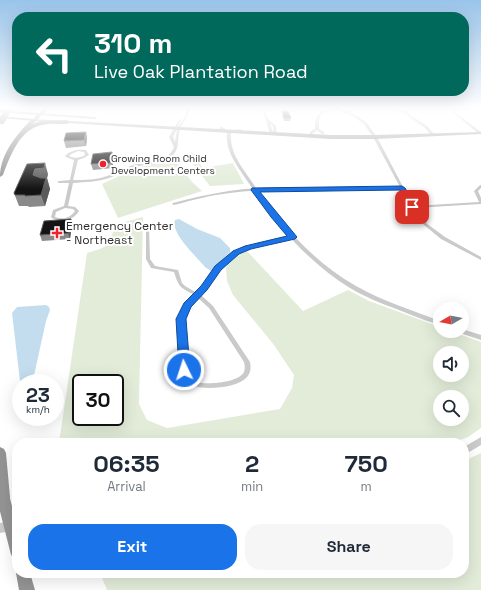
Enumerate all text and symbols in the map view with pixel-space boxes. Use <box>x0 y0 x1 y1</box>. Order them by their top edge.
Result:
text: 310 m <box>94 25 172 61</box>
icon: left <box>28 28 80 80</box>
text: Live Oak Plantation Road <box>94 60 308 83</box>
place label: Growing Room Child Development Centers <box>111 152 215 177</box>
marker: Growing Room Child Development Centers <box>98 159 108 169</box>
pin <box>395 190 429 224</box>
icon: arrive <box>401 196 423 218</box>
place label: Emergency Center - Northeast <box>66 218 174 248</box>
marker: Emergency Center - Northeast <box>51 227 63 239</box>
north arrow <box>433 302 469 338</box>
map controls <box>433 302 469 426</box>
button: sound <box>433 346 469 382</box>
position arrow <box>163 349 205 391</box>
speed limit sign: 30 <box>72 374 124 426</box>
text: 23 <box>26 382 50 408</box>
button: search <box>433 390 469 426</box>
text: km/h <box>26 403 50 416</box>
text: 06:35 <box>93 448 160 479</box>
text: 2 <box>245 448 259 479</box>
text: 750 <box>345 448 388 479</box>
text: Arrival <box>107 478 146 495</box>
text: min <box>241 478 263 495</box>
text: m <box>361 478 372 495</box>
button: Exit <box>28 524 237 570</box>
button: Share <box>245 524 453 570</box>

